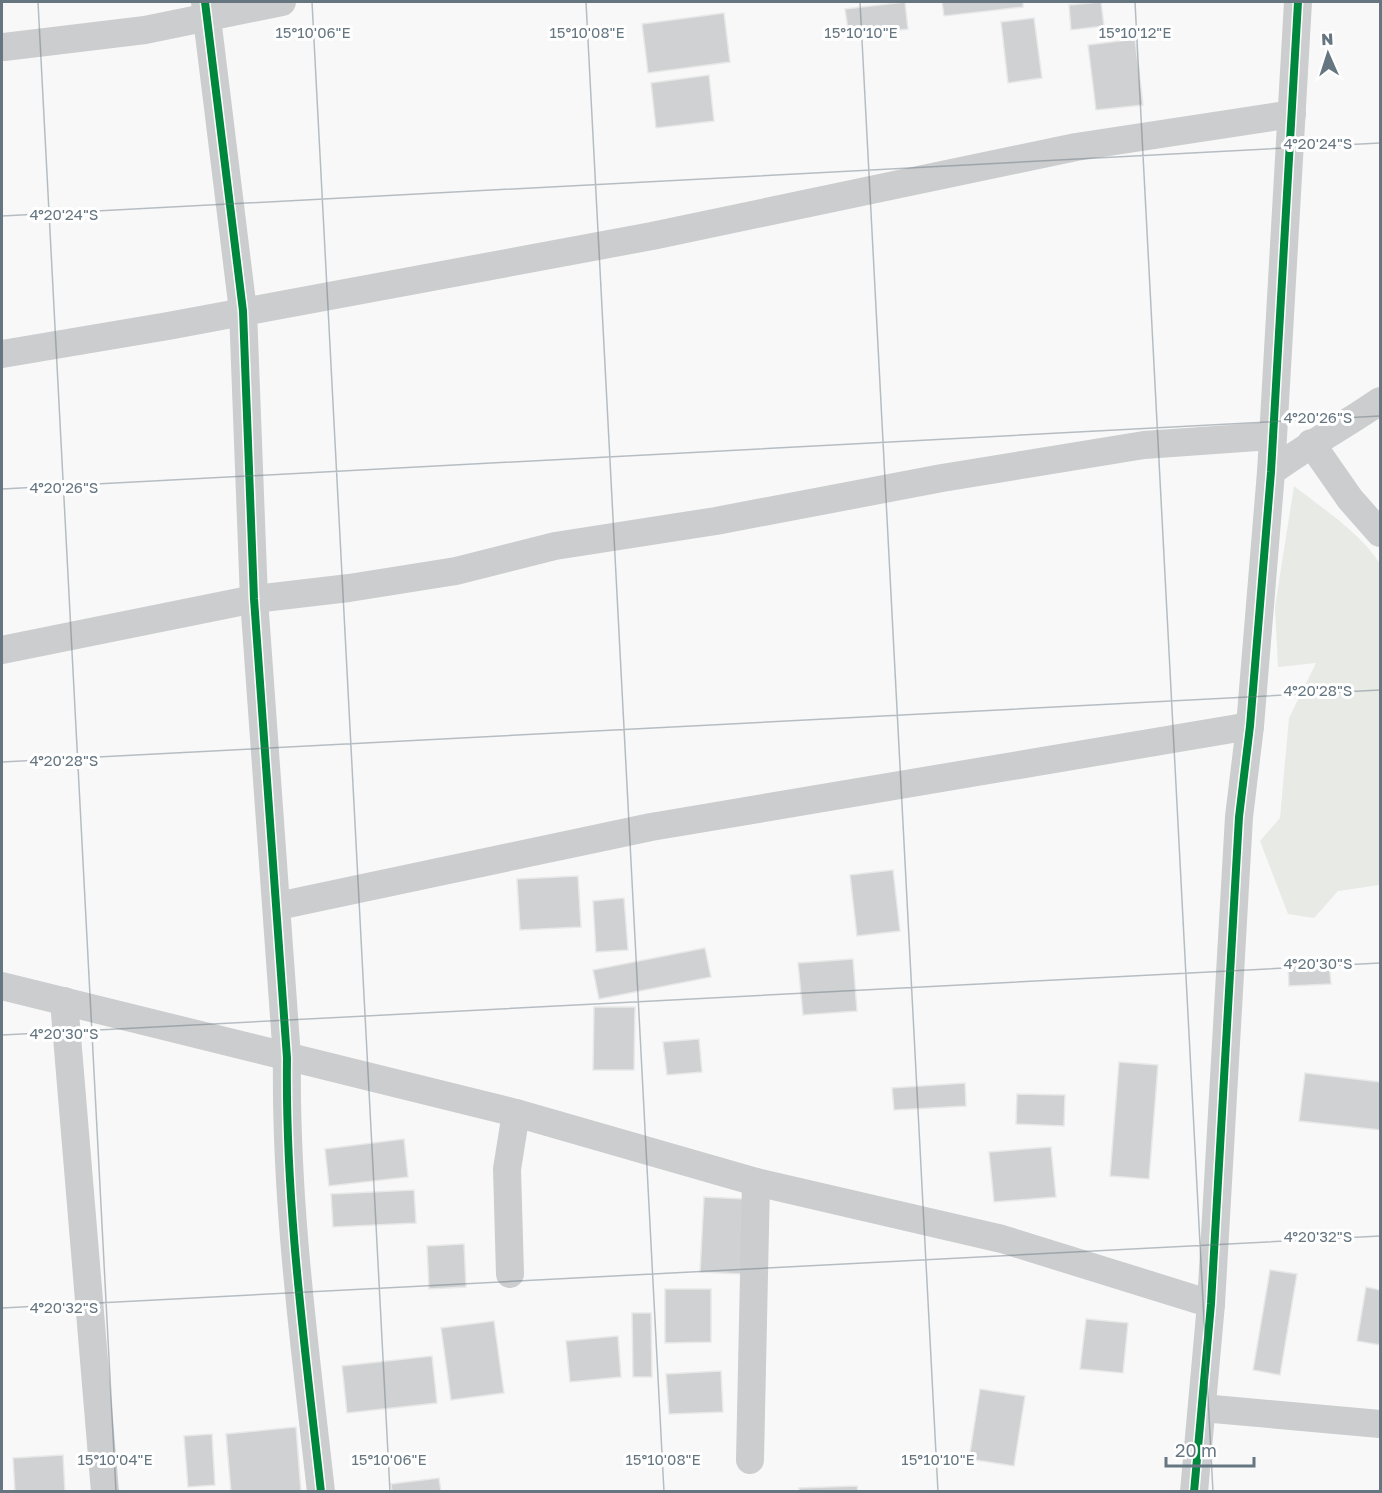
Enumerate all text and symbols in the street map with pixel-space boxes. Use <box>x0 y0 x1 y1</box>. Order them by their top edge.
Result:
text: 15°10'06"E <box>275 23 351 41</box>
text: 15°10'08"E <box>549 23 625 41</box>
text: 15°10'10"E <box>824 23 898 41</box>
text: 15°10'12"E <box>1099 23 1171 41</box>
north arrow <box>1298 24 1358 84</box>
text: N <box>1321 29 1334 49</box>
text: 4°20'24"S <box>1284 134 1352 152</box>
text: 4°20'24"S <box>30 205 98 223</box>
text: 4°20'26"S <box>1284 408 1352 426</box>
text: 4°20'26"S <box>30 478 98 496</box>
text: 4°20'28"S <box>1284 681 1352 699</box>
text: 4°20'28"S <box>30 751 98 769</box>
text: 4°20'30"S <box>1283 954 1353 972</box>
text: 4°20'30"S <box>29 1024 99 1042</box>
text: 4°20'32"S <box>1284 1227 1352 1245</box>
text: 4°20'32"S <box>30 1298 98 1316</box>
scale bar <box>1166 1430 1254 1468</box>
text: 20 m <box>1175 1439 1217 1461</box>
text: 15°10'04"E <box>77 1450 153 1468</box>
text: 15°10'06"E <box>351 1450 427 1468</box>
text: 15°10'08"E <box>625 1450 701 1468</box>
text: 15°10'10"E <box>901 1450 975 1468</box>

